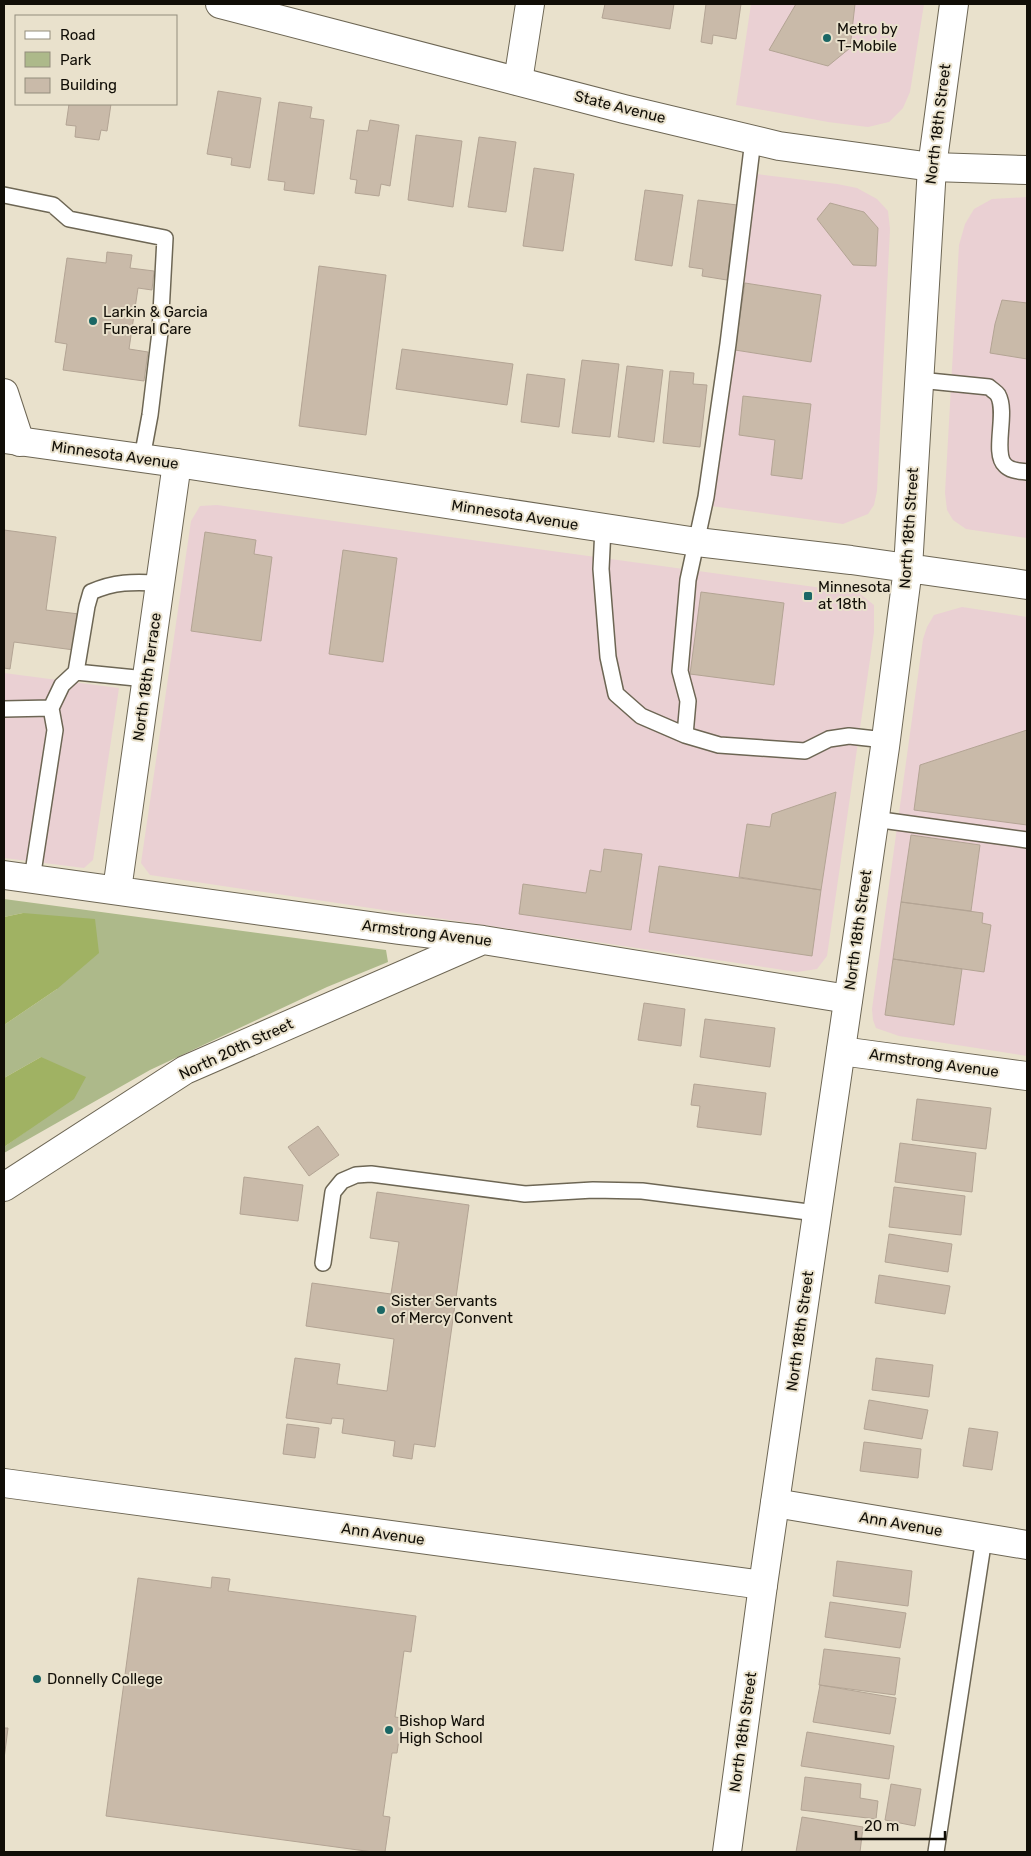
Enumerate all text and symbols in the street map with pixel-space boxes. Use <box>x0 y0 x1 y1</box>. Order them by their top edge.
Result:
legend <box>15 15 178 105</box>
place label: Metro by T-Mobile <box>837 20 898 55</box>
text: Road <box>60 26 96 44</box>
marker: Metro by T-Mobile <box>821 32 833 44</box>
text: Park <box>60 51 91 69</box>
street label: North 18th Street <box>922 63 954 185</box>
text: Building <box>60 76 117 94</box>
street label: State Avenue <box>572 87 668 127</box>
place label: Larkin & Garcia Funeral Care <box>103 303 208 338</box>
marker: Larkin & Garcia Funeral Care <box>87 315 99 327</box>
street label: Minnesota Avenue <box>50 437 180 473</box>
street label: North 18th Street <box>896 467 922 589</box>
street label: Minnesota Avenue <box>450 496 580 534</box>
place label: Minnesota at 18th <box>818 578 890 613</box>
marker: Minnesota at 18th <box>802 590 814 602</box>
street label: North 18th Terrace <box>129 612 165 742</box>
street label: North 18th Street <box>841 869 875 991</box>
street label: Armstrong Avenue <box>361 916 493 950</box>
street label: North 20th Street <box>176 1015 296 1083</box>
street label: Armstrong Avenue <box>868 1045 1000 1081</box>
street label: North 18th Street <box>783 1270 817 1392</box>
place label: Sister Servants of Mercy Convent <box>391 1292 513 1327</box>
marker: Sister Servants of Mercy Convent <box>375 1304 387 1316</box>
street label: Ann Avenue <box>858 1508 944 1540</box>
street label: Ann Avenue <box>340 1519 426 1549</box>
place label: Donnelly College <box>47 1670 163 1688</box>
street label: North 18th Street <box>726 1671 760 1793</box>
marker: Donnelly College <box>31 1673 43 1685</box>
place label: Bishop Ward High School <box>399 1712 485 1747</box>
marker: Bishop Ward High School <box>383 1724 395 1736</box>
scale bar <box>856 1808 945 1840</box>
text: 20 m <box>864 1817 899 1835</box>

